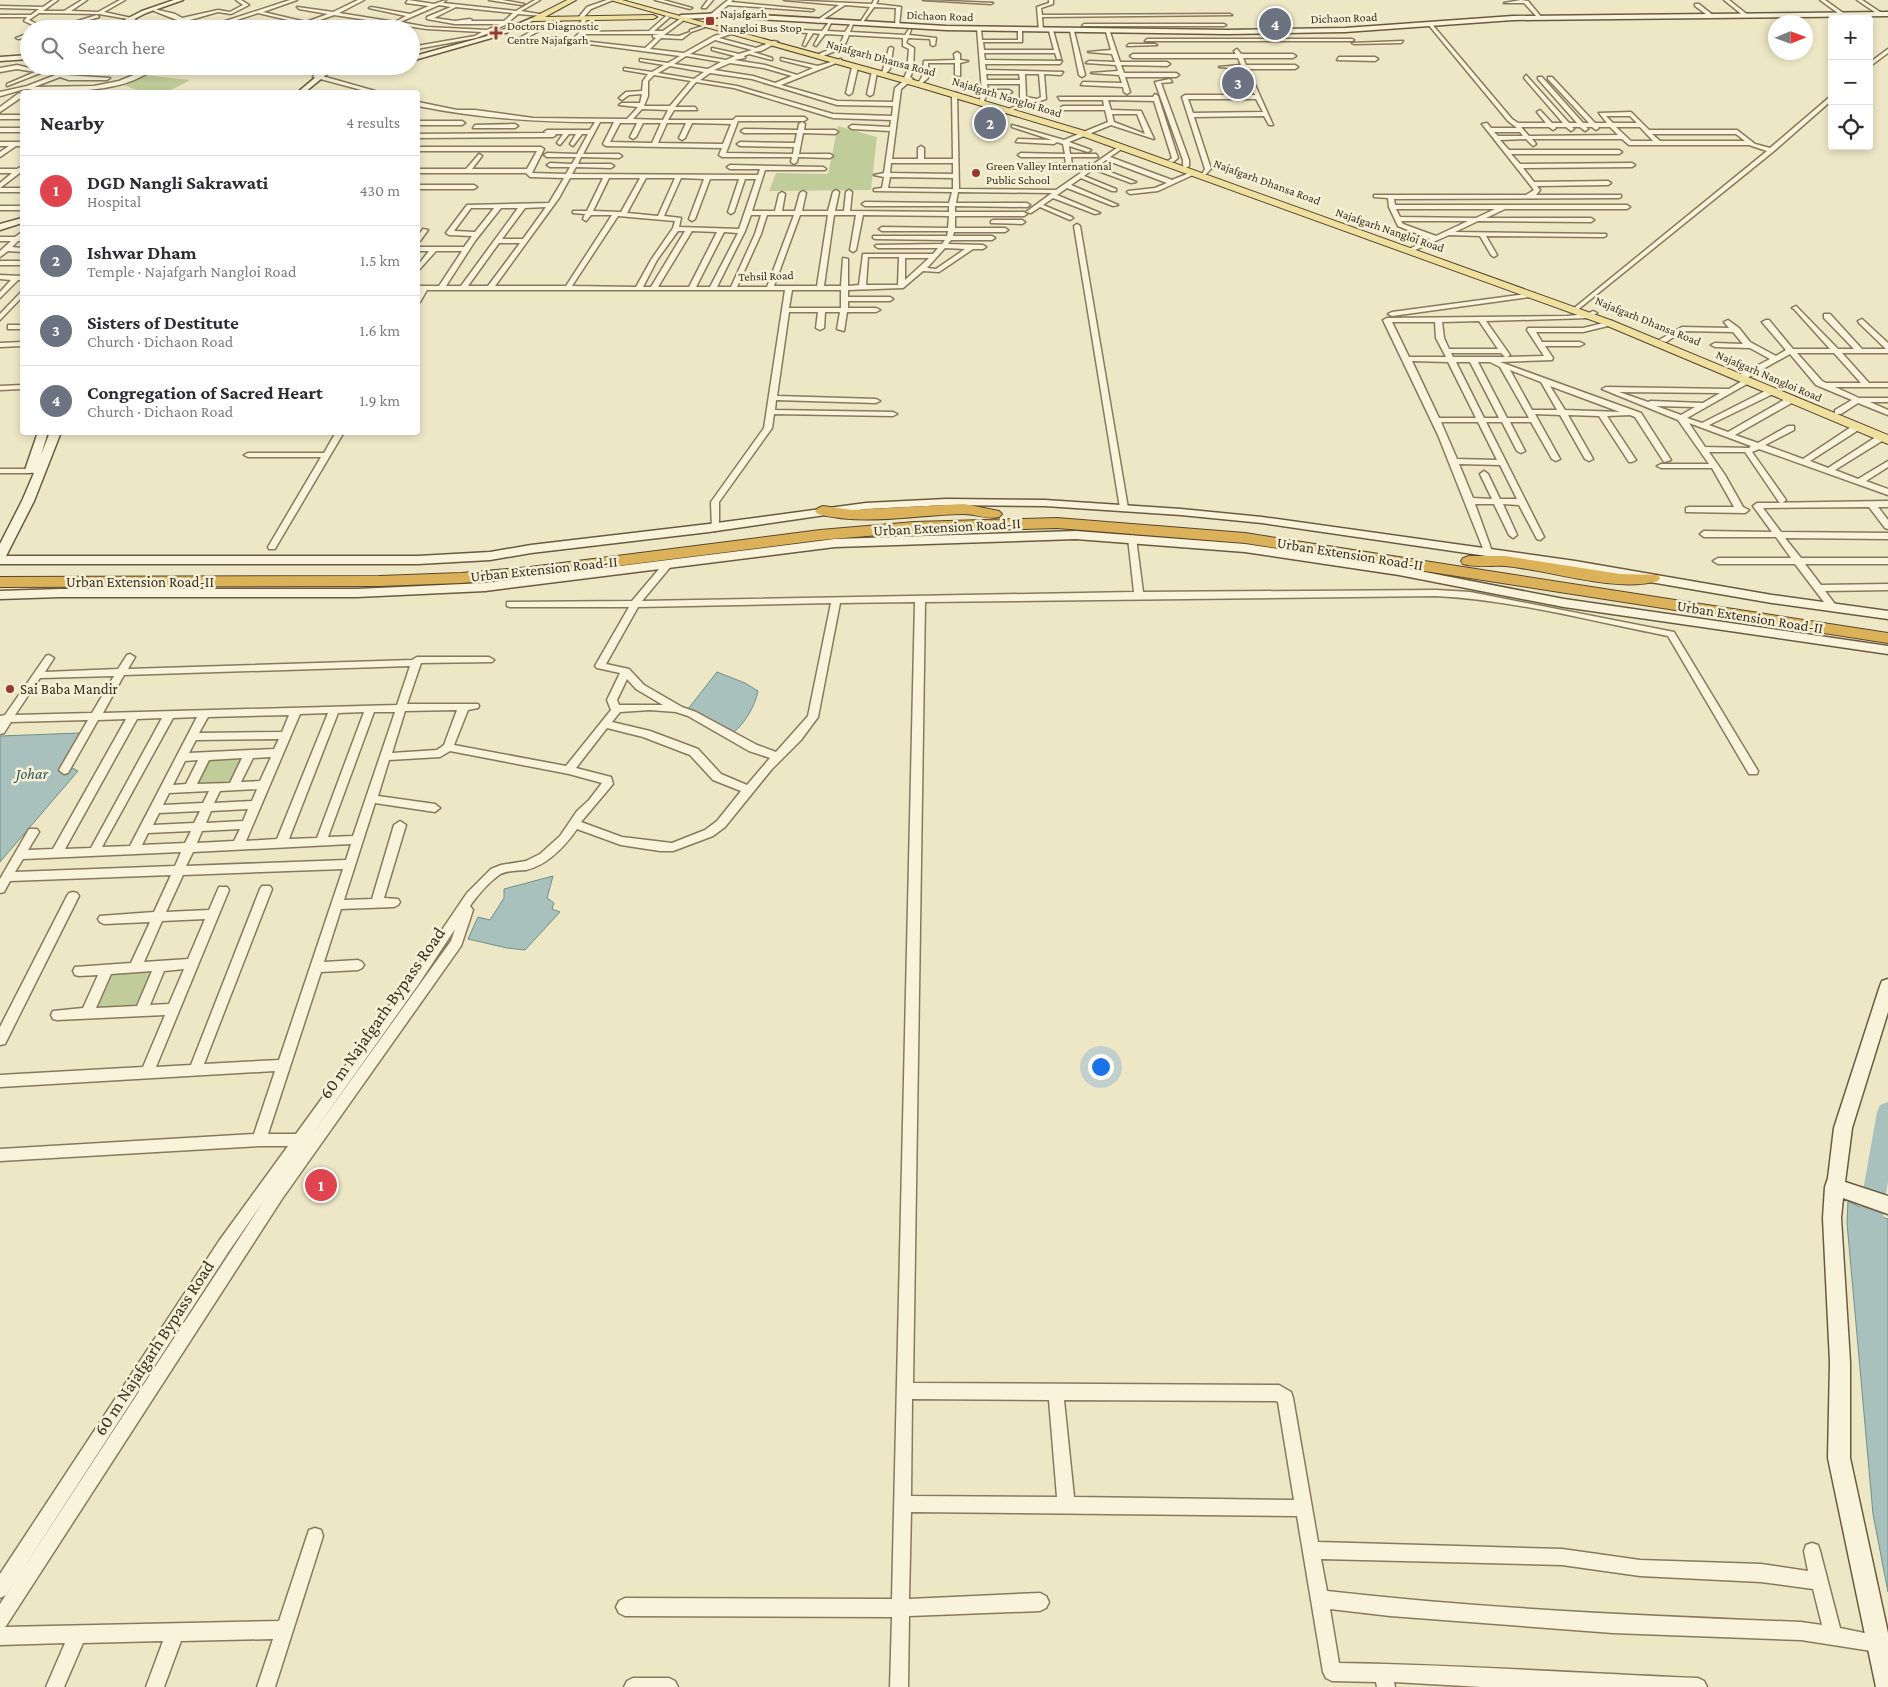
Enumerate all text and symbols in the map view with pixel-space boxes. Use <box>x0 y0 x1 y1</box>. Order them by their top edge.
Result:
pin: 4 <box>1259 5 1291 43</box>
place label: Najafgarh Nangloi Bus Stop <box>720 7 802 35</box>
street label: Dichaon Road <box>906 8 974 24</box>
street label: Dichaon Road <box>1310 10 1378 26</box>
marker: Najafgarh Nangloi Bus Stop <box>704 15 716 27</box>
north arrow <box>1768 15 1813 60</box>
map controls <box>1828 15 1873 150</box>
button: + <box>1828 15 1873 60</box>
place label: Doctors Diagnostic Centre Najafgarh <box>507 19 599 47</box>
search box <box>20 20 420 75</box>
marker: Doctors Diagnostic Centre Najafgarh <box>489 26 503 40</box>
icon: search <box>38 34 66 62</box>
text: Search here <box>78 37 165 58</box>
street label: Najafgarh Dhansa Road <box>825 37 938 80</box>
button: − <box>1828 60 1873 105</box>
pin: 3 <box>1222 64 1254 102</box>
street label: Najafgarh Nangloi Road <box>950 74 1064 121</box>
pin: 2 <box>974 104 1006 142</box>
button: locate <box>1828 105 1873 150</box>
text: Nearby <box>40 111 104 135</box>
text: 4 results <box>346 114 400 131</box>
street label: Najafgarh Dhansa Road <box>1212 156 1323 208</box>
place label: Green Valley International Public School <box>986 159 1112 187</box>
marker: Green Valley International Public School <box>970 167 982 179</box>
text: DGD Nangli Sakrawati <box>87 172 268 193</box>
text: 1 <box>53 182 59 199</box>
text: 430 m <box>359 182 400 199</box>
text: Hospital <box>87 193 141 210</box>
street label: Najafgarh Nangloi Road <box>1334 205 1447 255</box>
text: Ishwar Dham <box>87 242 197 263</box>
text: 2 <box>52 252 60 269</box>
text: 1.5 km <box>360 252 400 269</box>
text: Temple · Najafgarh Nangloi Road <box>87 263 296 280</box>
street label: Tehsil Road <box>738 268 795 284</box>
street label: Najafgarh Dhansa Road <box>1593 293 1704 349</box>
text: Sisters of Destitute <box>87 312 239 333</box>
text: 3 <box>52 322 60 339</box>
text: 1.6 km <box>360 322 400 339</box>
text: Church · Dichaon Road <box>87 333 233 350</box>
street label: Najafgarh Nangloi Road <box>1714 347 1825 405</box>
text: Congregation of Sacred Heart <box>87 382 323 403</box>
text: 4 <box>52 392 60 409</box>
text: 1.9 km <box>359 392 400 409</box>
text: Church · Dichaon Road <box>87 403 233 420</box>
street label: Urban Extension Road-II <box>873 515 1021 539</box>
street label: Urban Extension Road-II <box>1276 535 1424 573</box>
street label: Urban Extension Road-II <box>470 553 618 585</box>
street label: Urban Extension Road-II <box>66 574 214 590</box>
street label: Urban Extension Road-II <box>1676 598 1824 636</box>
place label: Sai Baba Mandir <box>20 681 119 697</box>
marker: Sai Baba Mandir <box>4 683 16 695</box>
water label: Johar <box>13 765 49 783</box>
street label: 60 m Najafgarh Bypass Road <box>315 923 450 1103</box>
your location <box>1088 1054 1114 1080</box>
pin: 1 <box>305 1166 337 1204</box>
street label: 60 m Najafgarh Bypass Road <box>90 1256 219 1440</box>

